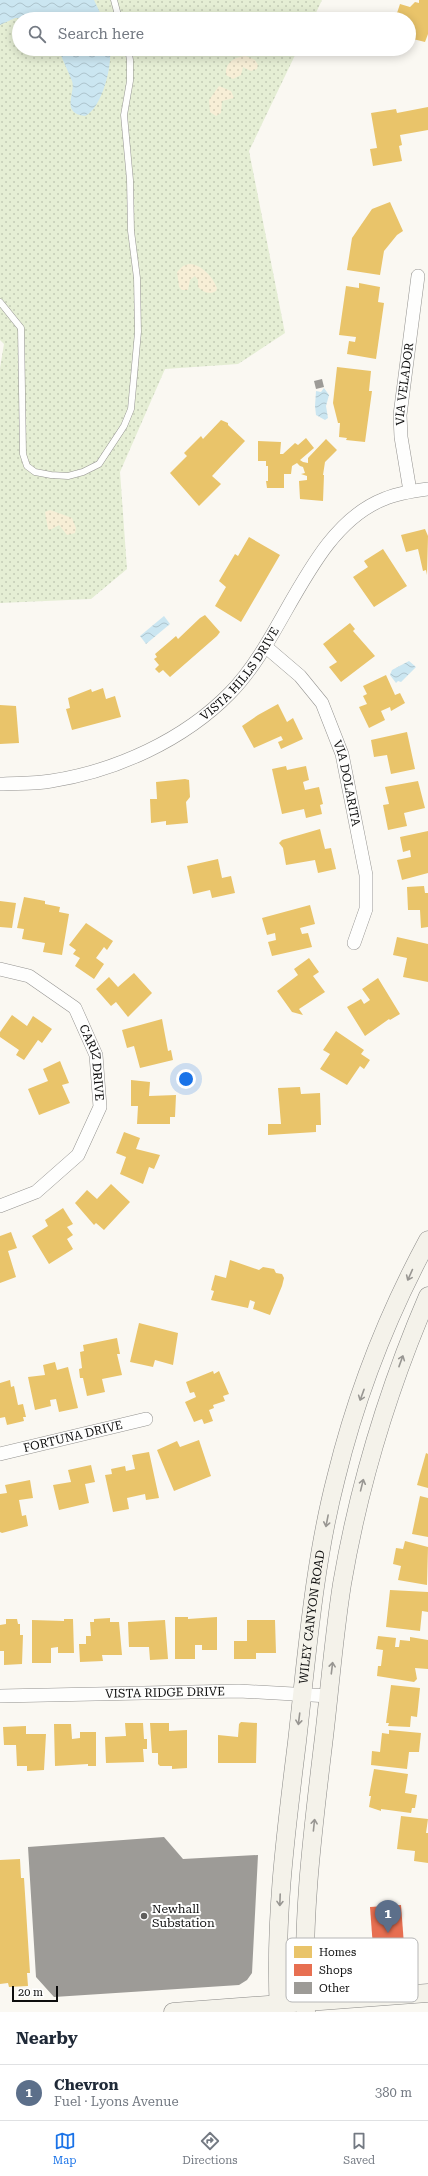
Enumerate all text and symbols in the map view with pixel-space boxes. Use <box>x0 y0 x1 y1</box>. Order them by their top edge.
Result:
search box <box>12 12 416 56</box>
icon: search <box>26 23 48 45</box>
text: Search here <box>58 25 144 43</box>
street label: VIA VELADOR <box>393 341 416 426</box>
street label: VISTA HILLS DRIVE <box>198 625 282 723</box>
street label: VIA DOLARITA <box>330 738 363 828</box>
street label: CARIZ DRIVE <box>76 1022 107 1101</box>
your location <box>176 1069 196 1089</box>
one-way arrow <box>406 1269 413 1281</box>
one-way arrow <box>398 1354 405 1367</box>
one-way arrow <box>357 1389 365 1401</box>
street label: FORTUNA DRIVE <box>22 1418 124 1455</box>
one-way arrow <box>359 1479 367 1492</box>
one-way arrow <box>323 1514 331 1527</box>
street label: WILEY CANYON ROAD <box>296 1549 328 1684</box>
one-way arrow <box>329 1662 336 1675</box>
street label: VISTA RIDGE DRIVE <box>105 1684 225 1701</box>
one-way arrow <box>295 1712 303 1725</box>
one-way arrow <box>310 1819 318 1832</box>
one-way arrow <box>277 1893 284 1906</box>
pin: 1 <box>375 1900 401 1933</box>
place label: Newhall Substation <box>152 1902 215 1930</box>
marker: Newhall Substation <box>139 1911 149 1921</box>
legend <box>286 1938 418 2002</box>
text: Homes <box>319 1946 356 1959</box>
text: Shops <box>319 1964 352 1977</box>
text: Other <box>319 1982 350 1995</box>
scale bar <box>12 1984 58 2003</box>
text: 20 m <box>18 1986 43 1999</box>
text: Nearby <box>16 2028 78 2048</box>
text: Chevron <box>54 2076 119 2094</box>
text: 1 <box>25 2085 33 2100</box>
text: 380 m <box>375 2085 412 2100</box>
text: Fuel · Lyons Avenue <box>54 2094 179 2109</box>
tab: Map <box>53 2130 76 2167</box>
tab: Directions <box>182 2130 237 2167</box>
tab: Saved <box>343 2130 375 2167</box>

